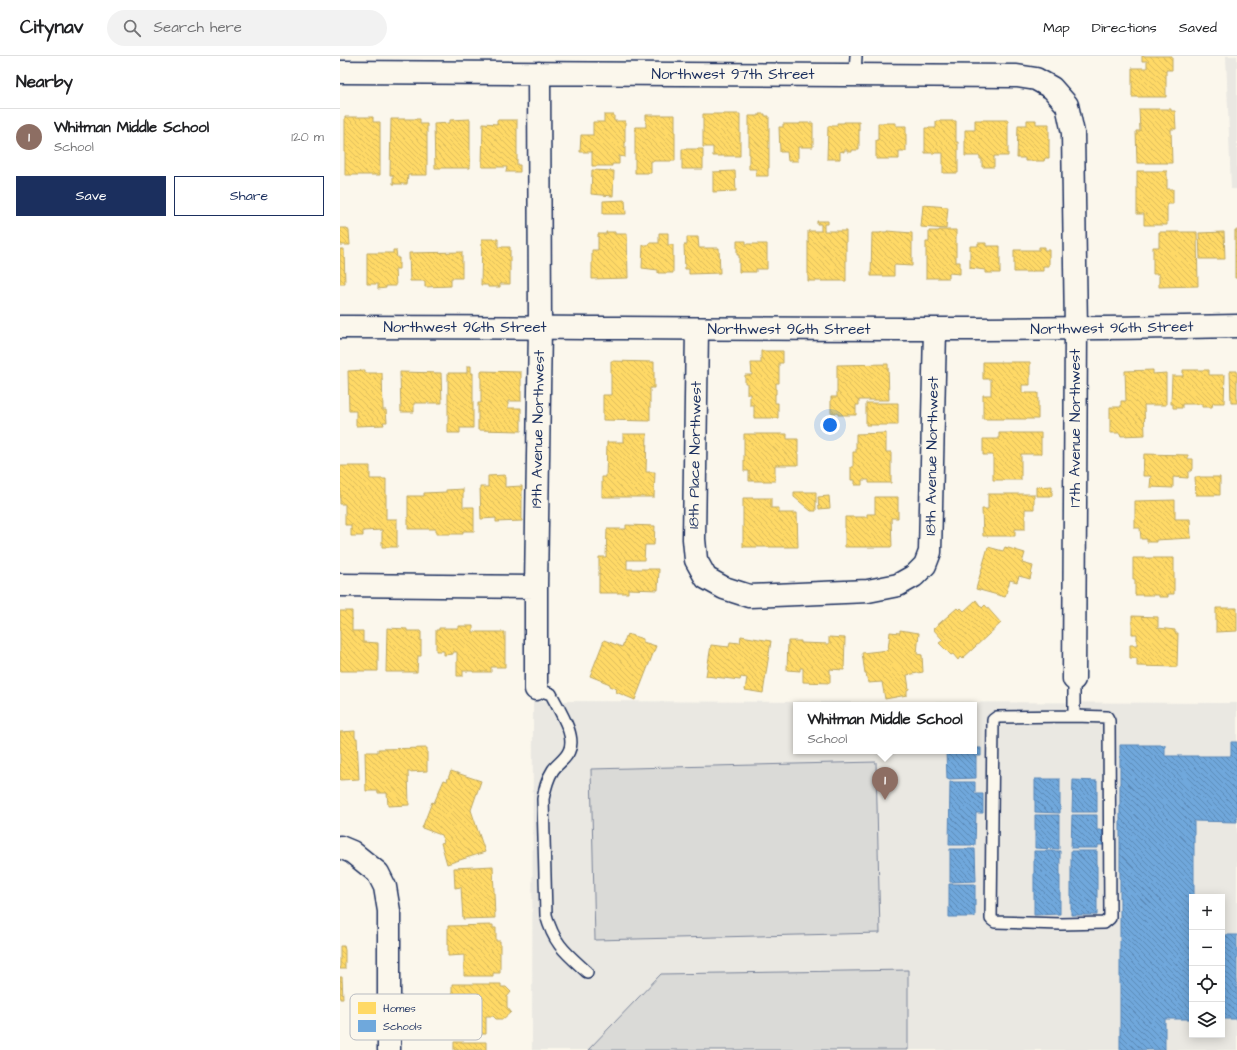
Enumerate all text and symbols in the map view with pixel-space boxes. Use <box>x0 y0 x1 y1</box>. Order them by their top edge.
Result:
search box <box>107 10 387 46</box>
text: Citynav <box>20 14 83 41</box>
icon: search <box>121 17 143 39</box>
text: Search here <box>153 17 242 38</box>
text: Map <box>1043 18 1070 38</box>
text: Directions <box>1092 18 1157 38</box>
text: Saved <box>1179 18 1217 38</box>
street label: Northwest 97th Street <box>652 64 815 85</box>
text: Nearby <box>16 70 73 94</box>
text: Whitman Middle School <box>54 117 209 138</box>
text: 1 <box>28 128 30 146</box>
text: 120 m <box>291 128 324 146</box>
text: School <box>54 138 94 156</box>
button: Save <box>16 176 166 216</box>
button: Share <box>174 176 324 216</box>
street label: Northwest 96th Street <box>1030 316 1194 340</box>
street label: Northwest 96th Street <box>383 317 547 338</box>
street label: Northwest 96th Street <box>707 319 871 340</box>
street label: 17th Avenue Northwest <box>1065 349 1086 507</box>
street label: 19th Avenue Northwest <box>526 350 550 508</box>
street label: 18th Avenue Northwest <box>920 376 944 536</box>
street label: 18th Place Northwest <box>683 381 707 529</box>
your location <box>820 415 840 435</box>
popup <box>793 702 977 754</box>
text: Whitman Middle School <box>807 709 963 730</box>
text: School <box>807 730 847 748</box>
pin: 1 <box>872 767 898 800</box>
map controls <box>1189 894 1225 1038</box>
button: + <box>1189 894 1225 930</box>
button: − <box>1189 930 1225 966</box>
button: locate <box>1189 966 1225 1002</box>
legend <box>350 994 482 1040</box>
text: Homes <box>383 1001 416 1016</box>
button: layers <box>1189 1002 1225 1038</box>
text: Schools <box>383 1019 423 1034</box>

